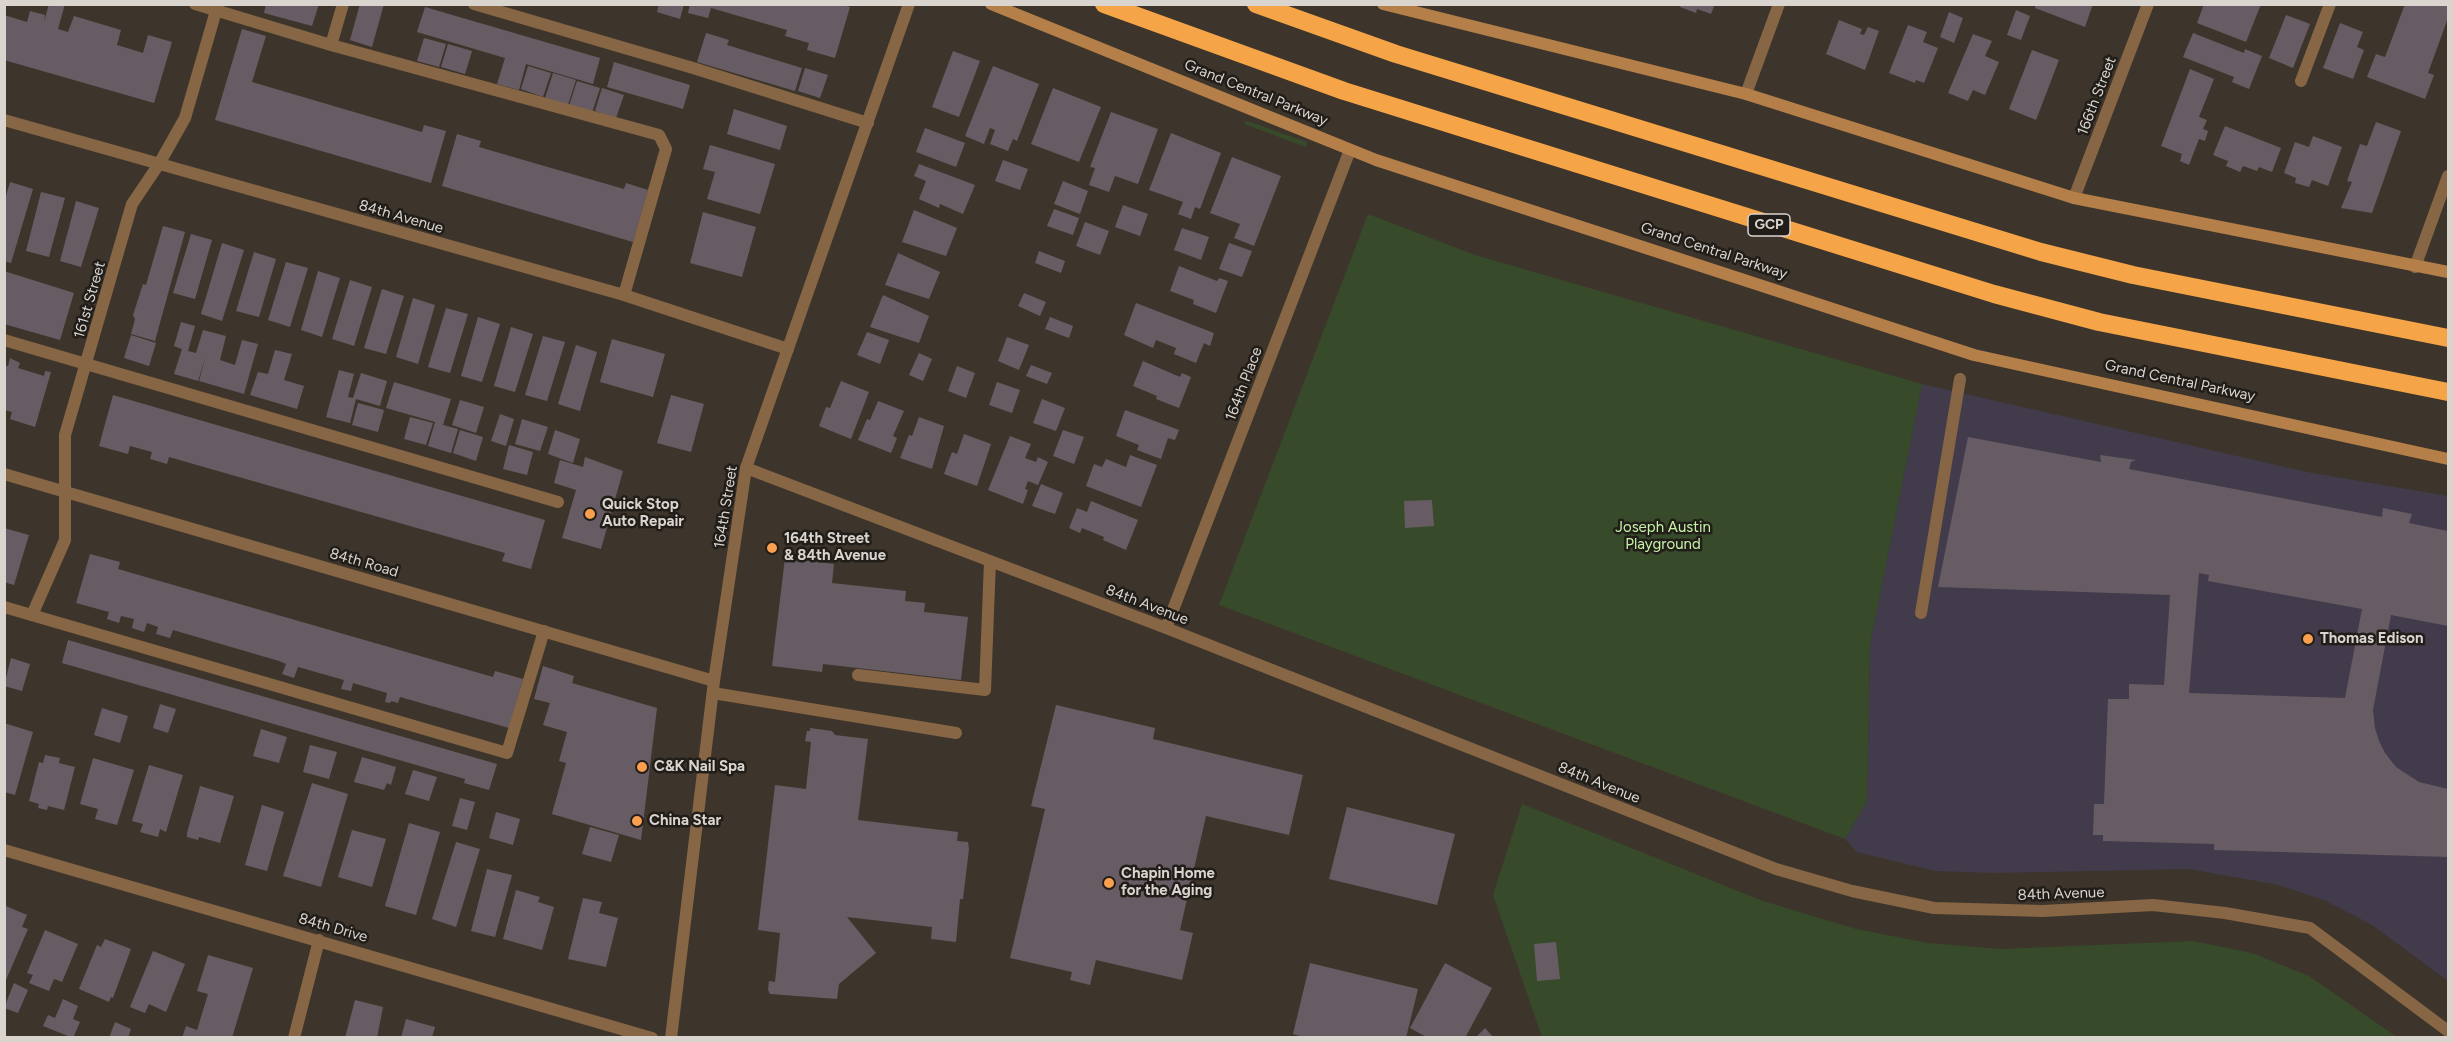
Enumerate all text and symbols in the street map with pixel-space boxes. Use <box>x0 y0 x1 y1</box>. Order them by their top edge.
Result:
street label: 166th Street <box>2074 54 2120 138</box>
street label: Grand Central Parkway <box>1182 56 1330 130</box>
street label: 84th Avenue <box>357 196 445 238</box>
road number: GCP <box>1748 214 1790 236</box>
street label: Grand Central Parkway <box>1638 219 1790 283</box>
street label: 161st Street <box>70 259 110 341</box>
street label: 164th Place <box>1222 345 1266 423</box>
street label: Grand Central Parkway <box>2103 356 2257 406</box>
street label: 164th Street <box>711 464 741 550</box>
place label: Quick Stop Auto Repair <box>602 496 684 531</box>
marker: Quick Stop Auto Repair <box>583 507 597 521</box>
park label: Joseph Austin Playground <box>1615 519 1711 554</box>
place label: 164th Street & 84th Avenue <box>784 530 886 565</box>
marker: 164th Street & 84th Avenue <box>765 541 779 555</box>
street label: 84th Road <box>327 545 401 581</box>
street label: 84th Avenue <box>1103 581 1191 629</box>
place label: Thomas Edison <box>2320 630 2424 648</box>
marker: Thomas Edison <box>2301 632 2315 646</box>
place label: C&K Nail Spa <box>654 758 745 776</box>
street label: 84th Avenue <box>1555 758 1643 808</box>
marker: C&K Nail Spa <box>635 760 649 774</box>
place label: China Star <box>649 812 721 830</box>
marker: China Star <box>630 814 644 828</box>
place label: Chapin Home for the Aging <box>1121 865 1215 900</box>
marker: Chapin Home for the Aging <box>1102 876 1116 890</box>
street label: 84th Avenue <box>2017 883 2105 905</box>
street label: 84th Drive <box>296 910 370 946</box>

